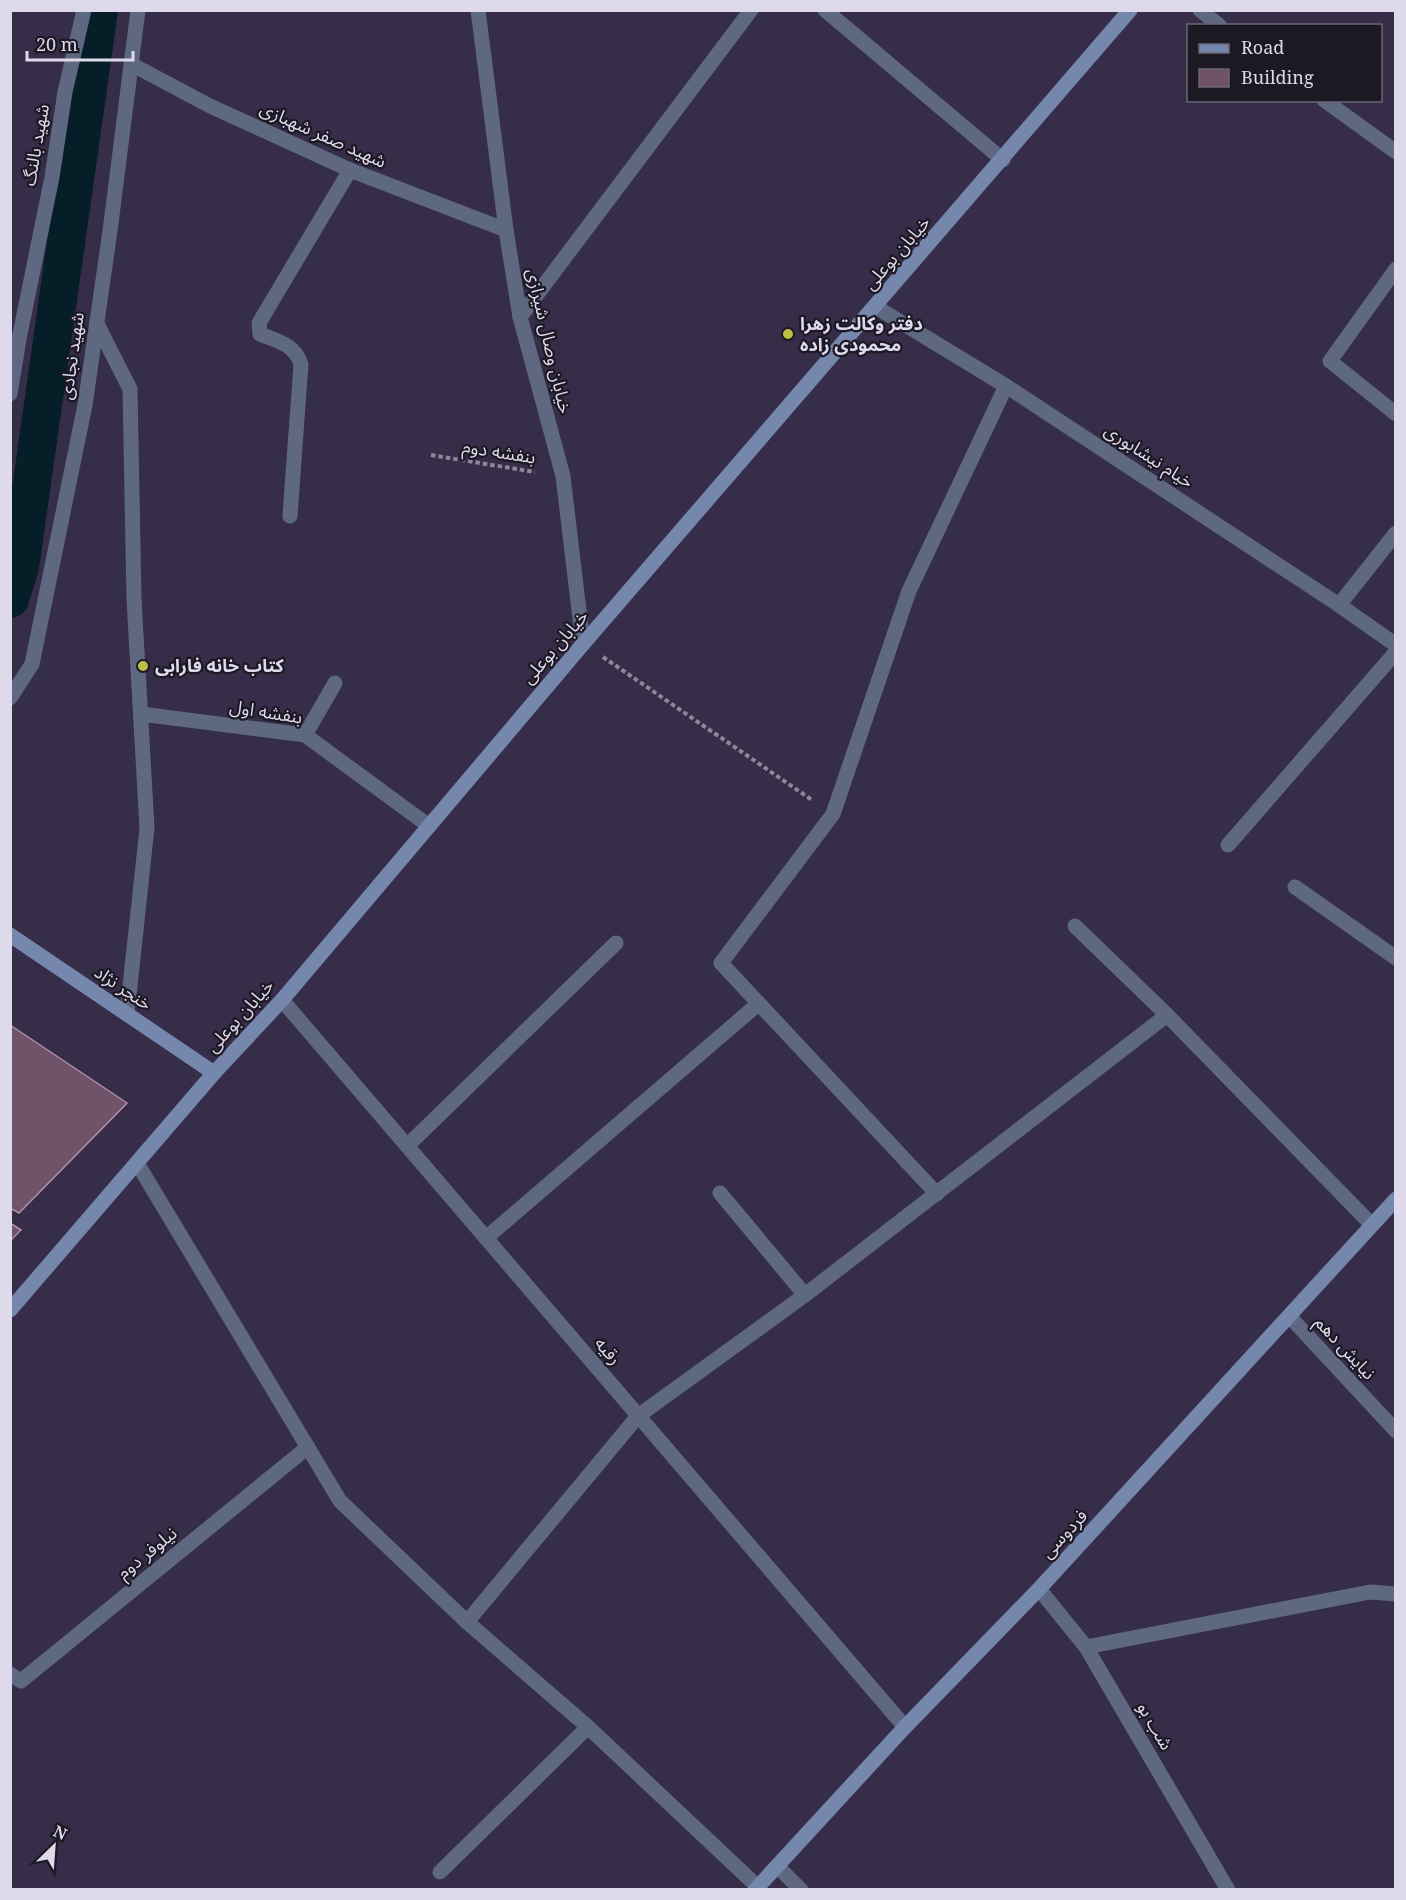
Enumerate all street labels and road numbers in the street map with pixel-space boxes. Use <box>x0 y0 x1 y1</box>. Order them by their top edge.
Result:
street label: شهید صفر شهبازی <box>256 95 390 173</box>
street label: شهيد بالنگ <box>16 102 54 188</box>
street label: خیابان بوعلی <box>857 210 935 294</box>
street label: خیابان وصال شیرازی <box>522 266 578 416</box>
street label: شهید نجادی <box>53 311 89 401</box>
street label: خیام نیشابوری <box>1099 417 1199 495</box>
street label: بنفشه دوم <box>460 433 538 472</box>
street label: خیابان بوعلی <box>515 604 593 688</box>
street label: بنفشه اول <box>228 693 304 729</box>
street label: خنجر نژاد <box>90 959 157 1015</box>
street label: خیابان بوعلی <box>200 974 279 1057</box>
street label: نیایش دهم <box>1309 1310 1381 1386</box>
street label: رقیه <box>590 1331 628 1369</box>
street label: فردوسی <box>1034 1504 1092 1563</box>
street label: نیلوفر دوم <box>111 1521 183 1586</box>
street label: شب بو <box>1133 1697 1179 1754</box>

